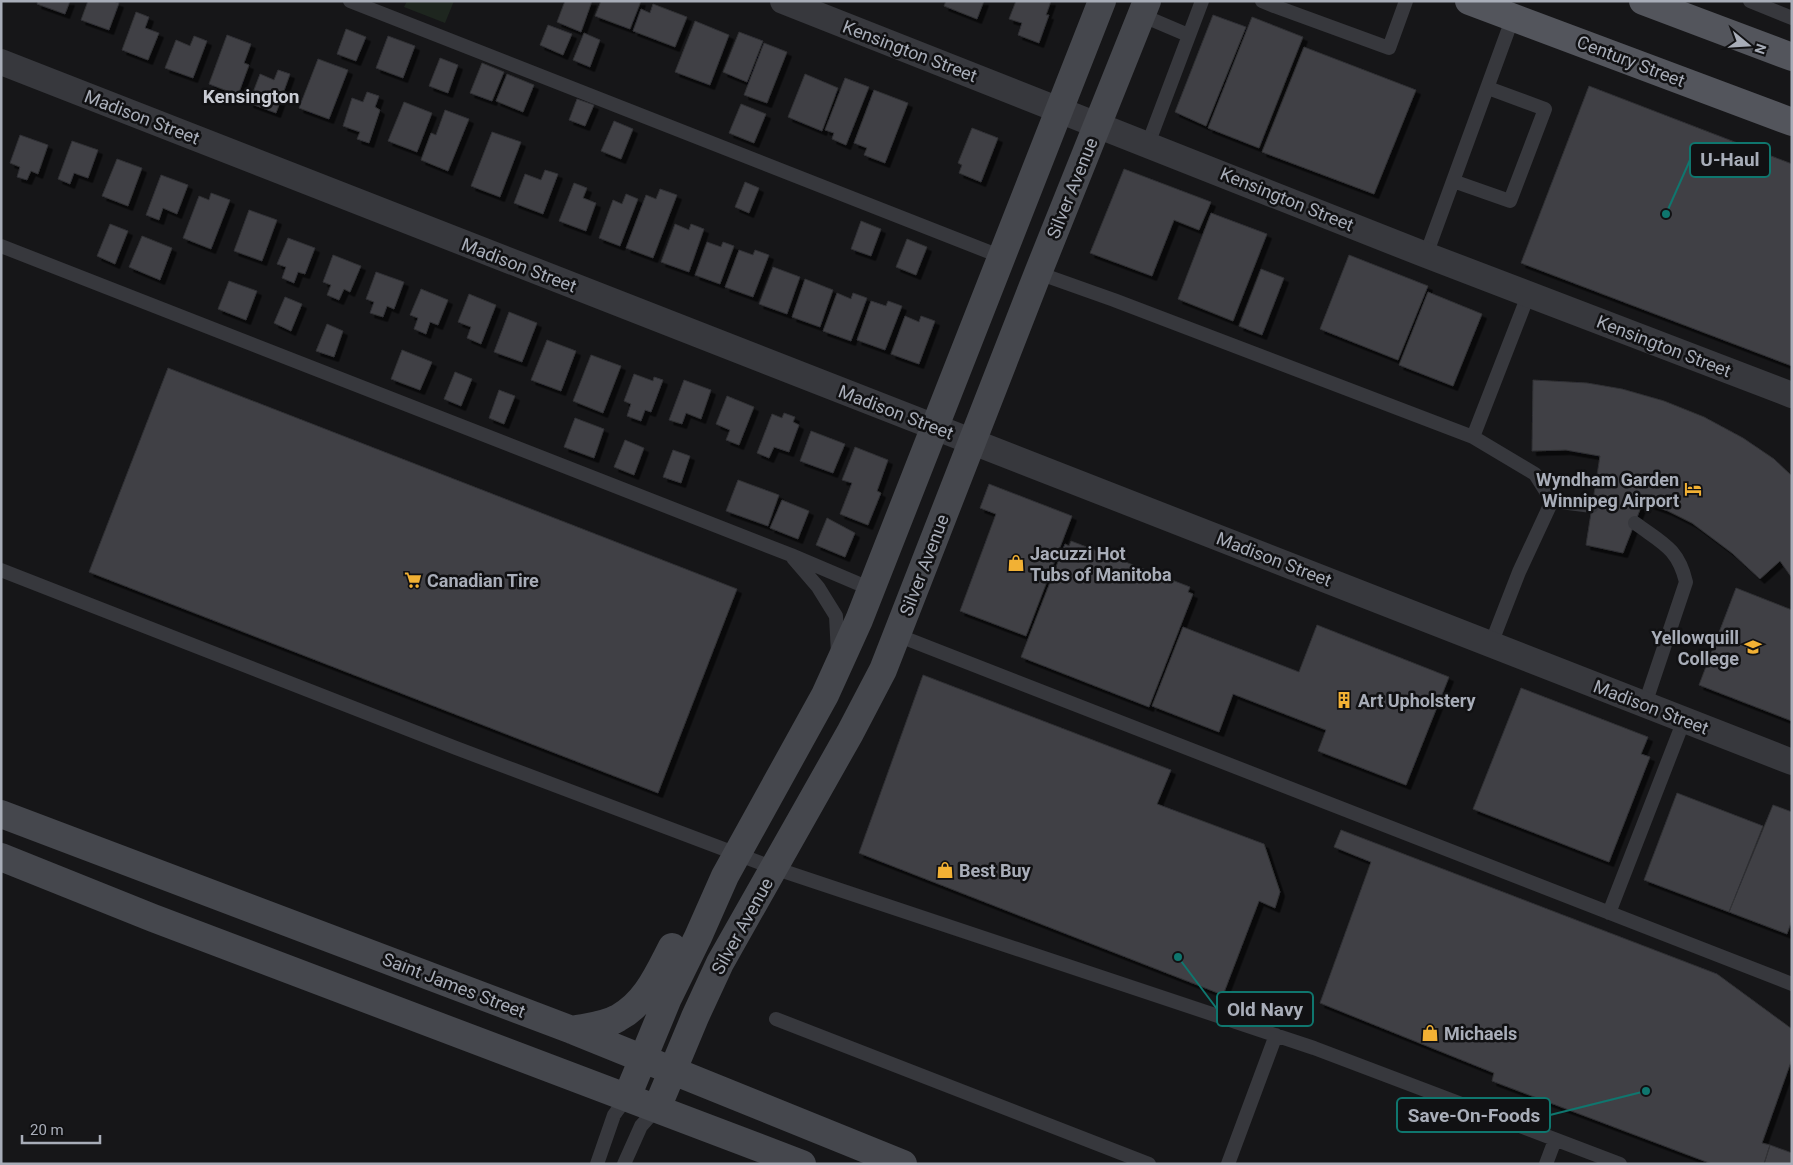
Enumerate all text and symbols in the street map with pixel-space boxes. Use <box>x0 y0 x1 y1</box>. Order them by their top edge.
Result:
street label: Kensington Street <box>840 16 980 86</box>
north arrow <box>1723 20 1773 70</box>
street label: Century Street <box>1574 31 1688 91</box>
text: N <box>1751 42 1770 56</box>
street label: Madison Street <box>82 85 203 149</box>
district label: Kensington <box>203 85 299 108</box>
street label: Silver Avenue <box>1042 134 1102 242</box>
callout: U-Haul <box>1690 143 1770 177</box>
text: U-Haul <box>1700 148 1760 171</box>
street label: Kensington Street <box>1217 163 1357 235</box>
street label: Madison Street <box>459 233 580 297</box>
street label: Kensington Street <box>1594 311 1734 381</box>
street label: Madison Street <box>836 380 957 444</box>
place label: Wyndham Garden Winnipeg Airport <box>1536 469 1679 511</box>
hotel icon: Wyndham Garden Winnipeg Airport <box>1683 479 1703 499</box>
street label: Silver Avenue <box>895 511 953 619</box>
street label: Madison Street <box>1214 527 1335 591</box>
place label: Jacuzzi Hot Tubs of Manitoba <box>1030 543 1172 585</box>
shop icon: Jacuzzi Hot Tubs of Manitoba <box>1006 553 1026 573</box>
supermarket icon: Canadian Tire <box>403 570 423 590</box>
place label: Canadian Tire <box>427 570 539 591</box>
place label: Yellowquill College <box>1651 627 1739 669</box>
school or university icon: Yellowquill College <box>1743 637 1763 657</box>
street label: Madison Street <box>1591 675 1712 739</box>
building icon: Art Upholstery <box>1334 690 1354 710</box>
place label: Art Upholstery <box>1358 690 1476 711</box>
shop icon: Best Buy <box>935 860 955 880</box>
place label: Best Buy <box>959 860 1032 881</box>
street label: Silver Avenue <box>707 874 777 978</box>
street label: Saint James Street <box>380 948 529 1022</box>
callout: Old Navy <box>1217 992 1313 1026</box>
text: Old Navy <box>1227 998 1304 1021</box>
shop icon: Michaels <box>1420 1023 1440 1043</box>
place label: Michaels <box>1444 1023 1517 1044</box>
callout: Save-On-Foods <box>1397 1098 1550 1132</box>
text: Save-On-Foods <box>1408 1104 1540 1127</box>
scale bar <box>22 1112 100 1144</box>
text: 20 m <box>30 1121 64 1139</box>

